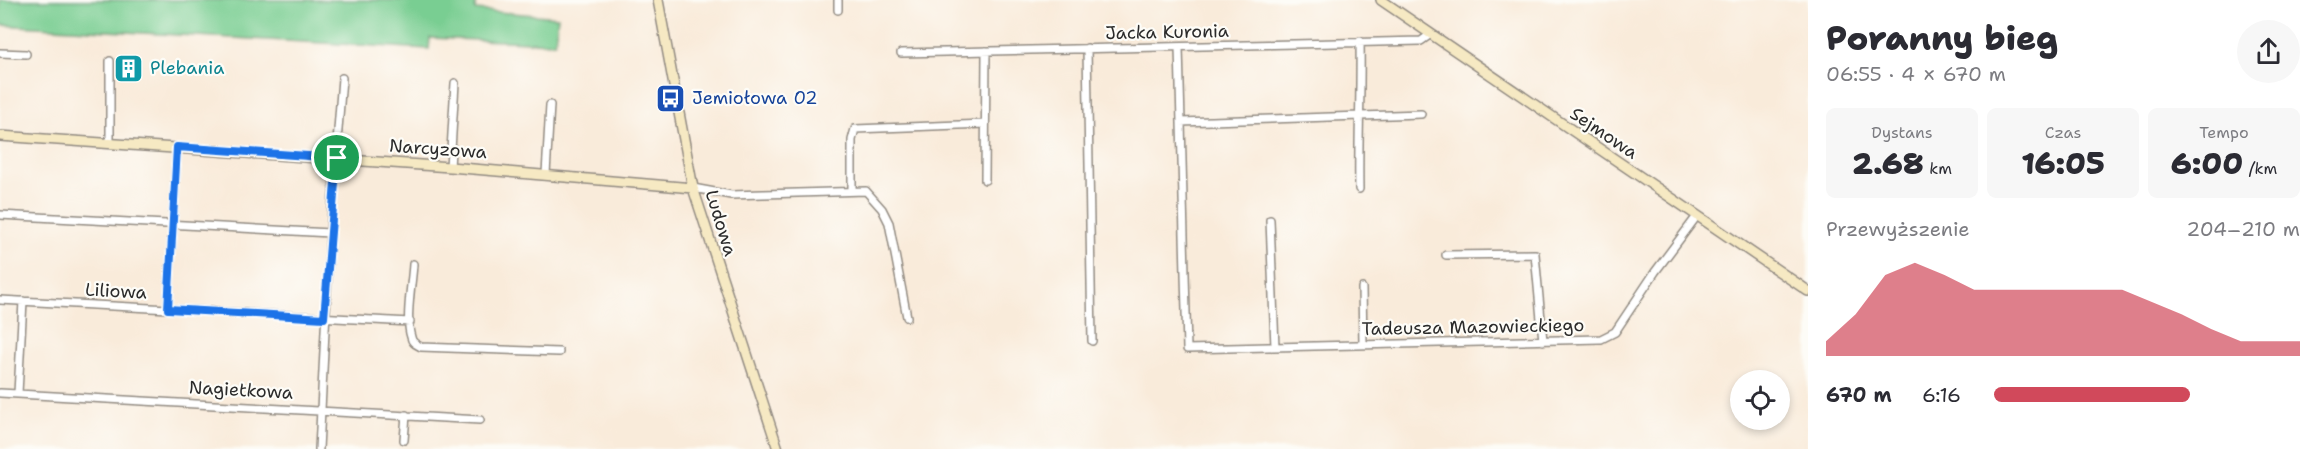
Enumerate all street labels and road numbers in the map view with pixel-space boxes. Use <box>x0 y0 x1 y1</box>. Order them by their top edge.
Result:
street label: Jacka Kuronia <box>1105 19 1229 45</box>
street label: Sejmowa <box>1565 101 1643 165</box>
street label: Narcyzowa <box>388 134 488 164</box>
street label: Ludowa <box>700 187 742 259</box>
street label: Liliowa <box>85 277 147 305</box>
street label: Tadeusza Mazowieckiego <box>1362 313 1584 341</box>
street label: Nagietkowa <box>188 375 294 405</box>

